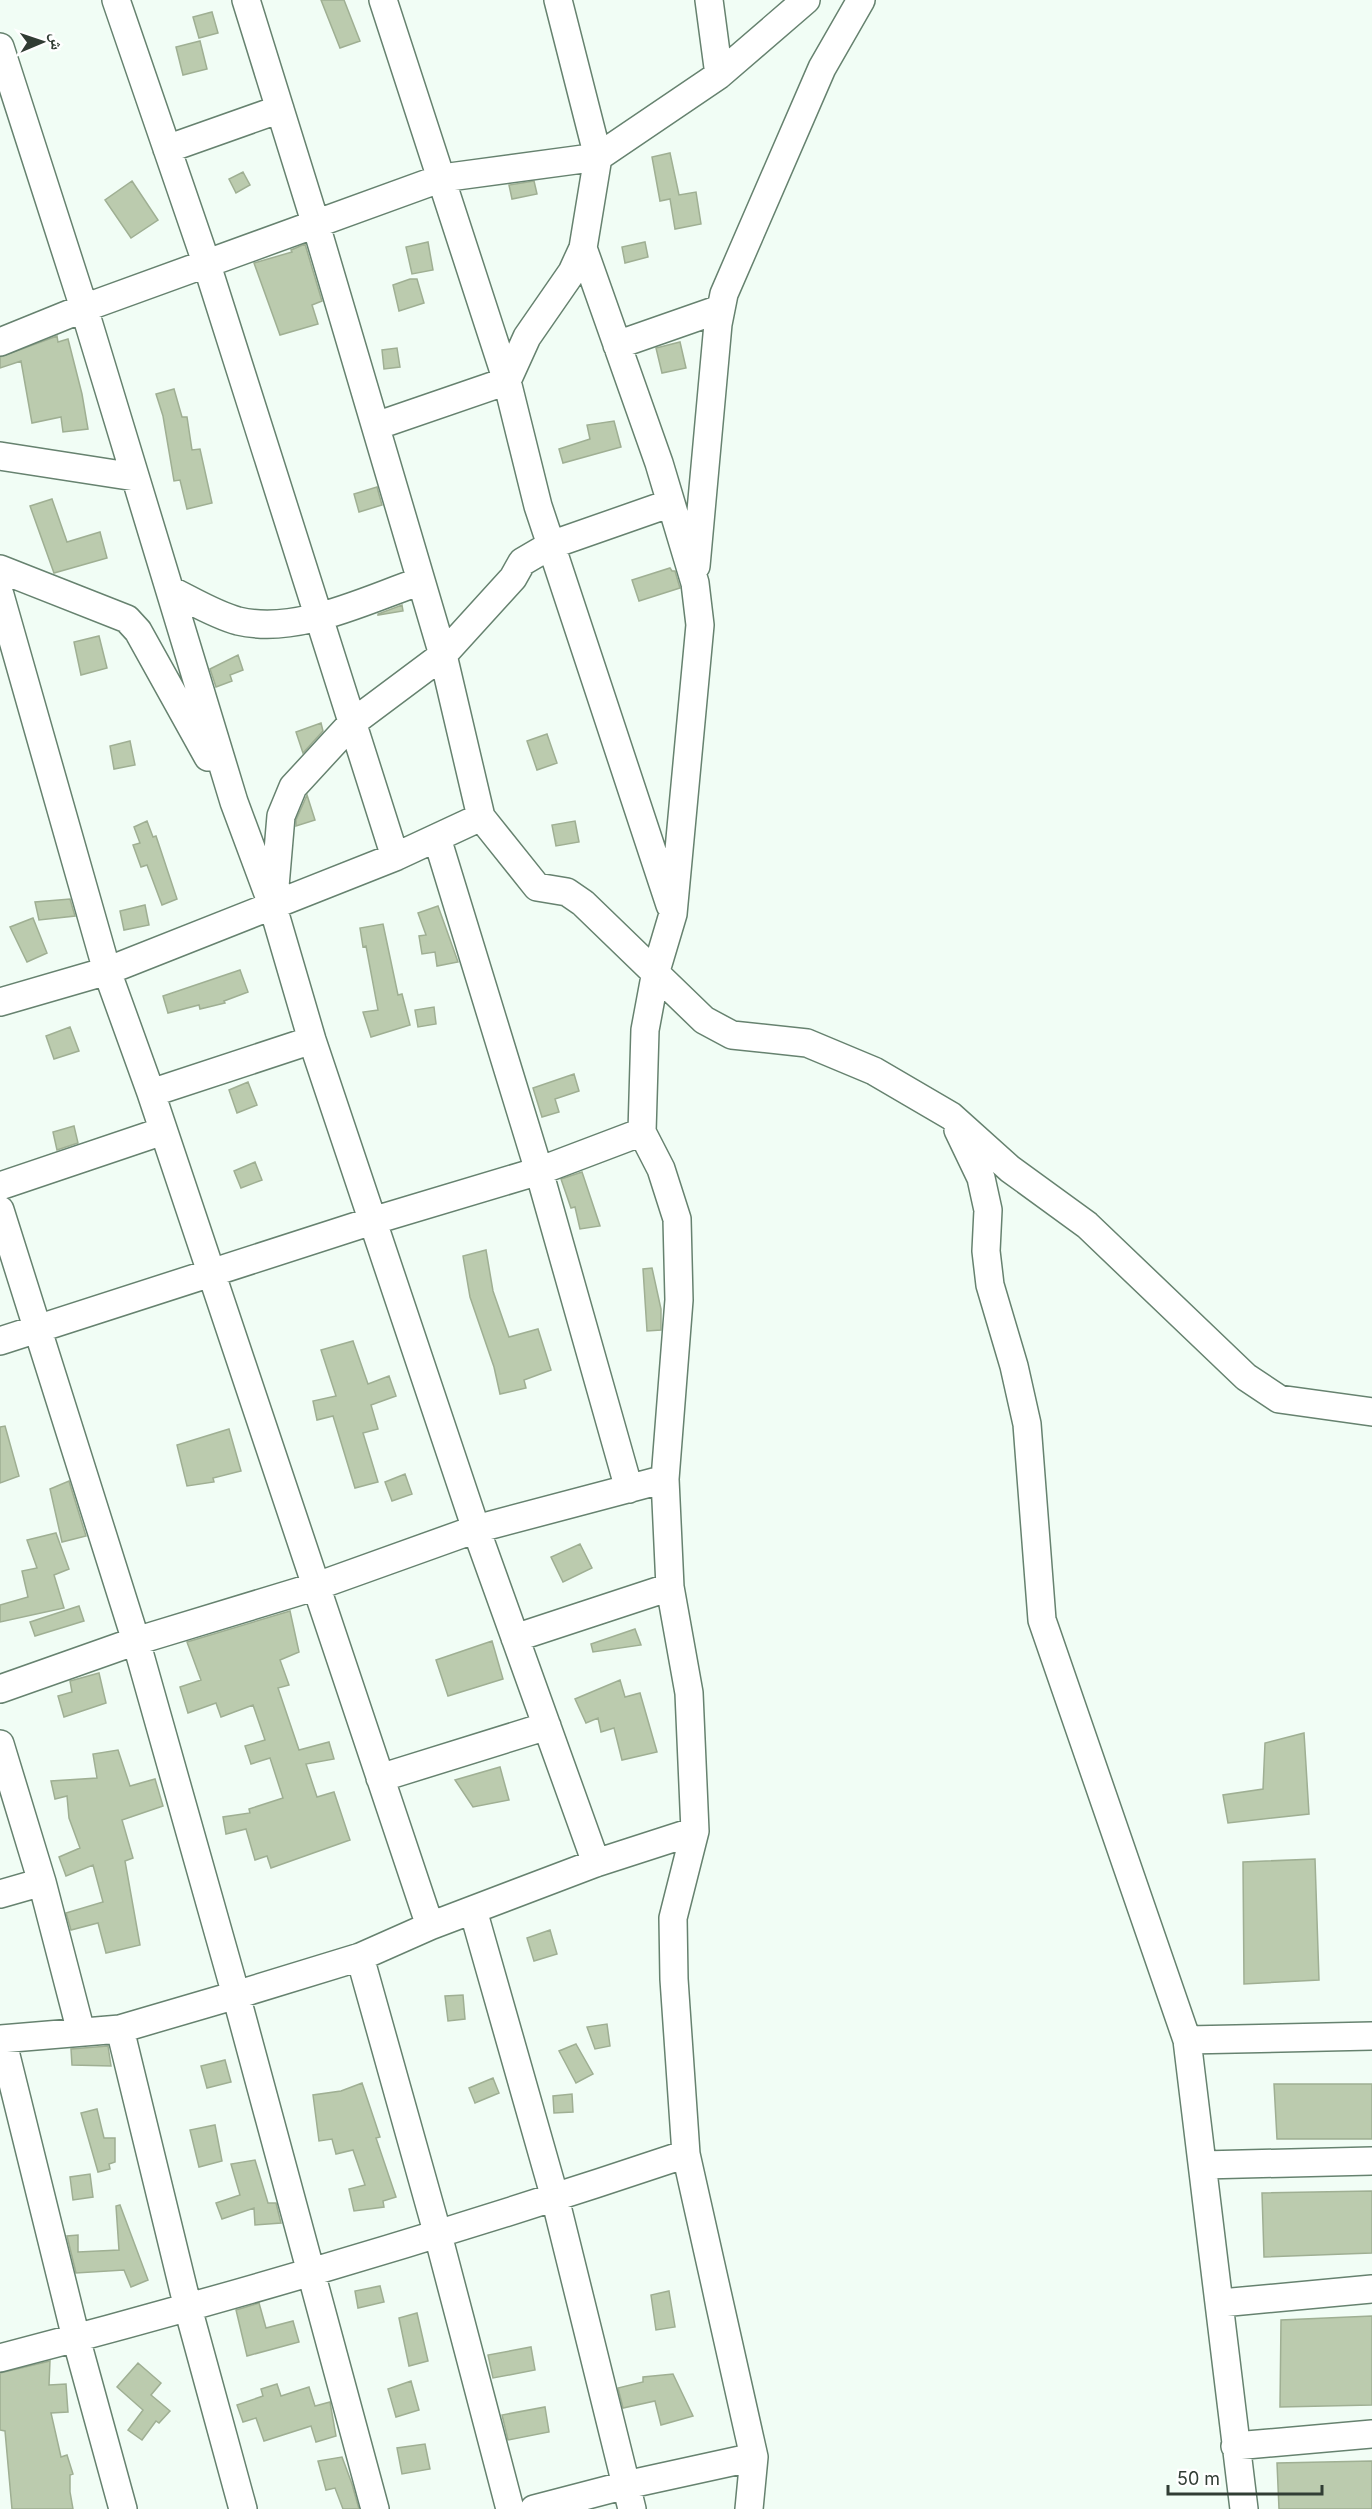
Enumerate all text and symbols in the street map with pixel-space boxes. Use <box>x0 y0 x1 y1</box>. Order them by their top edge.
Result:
north arrow <box>12 12 72 72</box>
text: ش <box>47 33 67 50</box>
scale bar <box>1168 2458 1322 2496</box>
text: 50 m <box>1177 2468 1220 2489</box>

